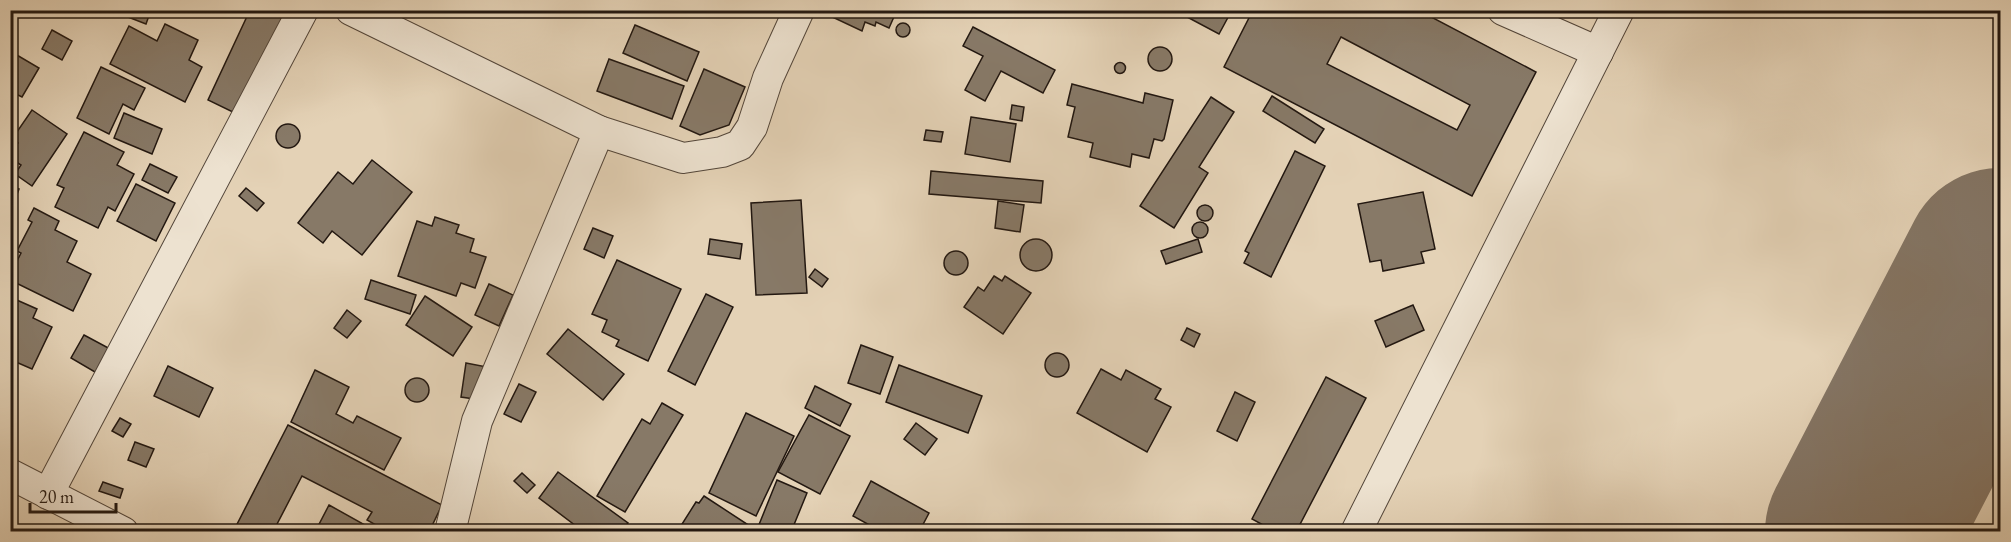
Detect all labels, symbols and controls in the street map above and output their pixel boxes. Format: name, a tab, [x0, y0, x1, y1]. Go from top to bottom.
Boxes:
scale bar	[30, 476, 116, 514]
text: 20 m	[39, 485, 74, 508]

